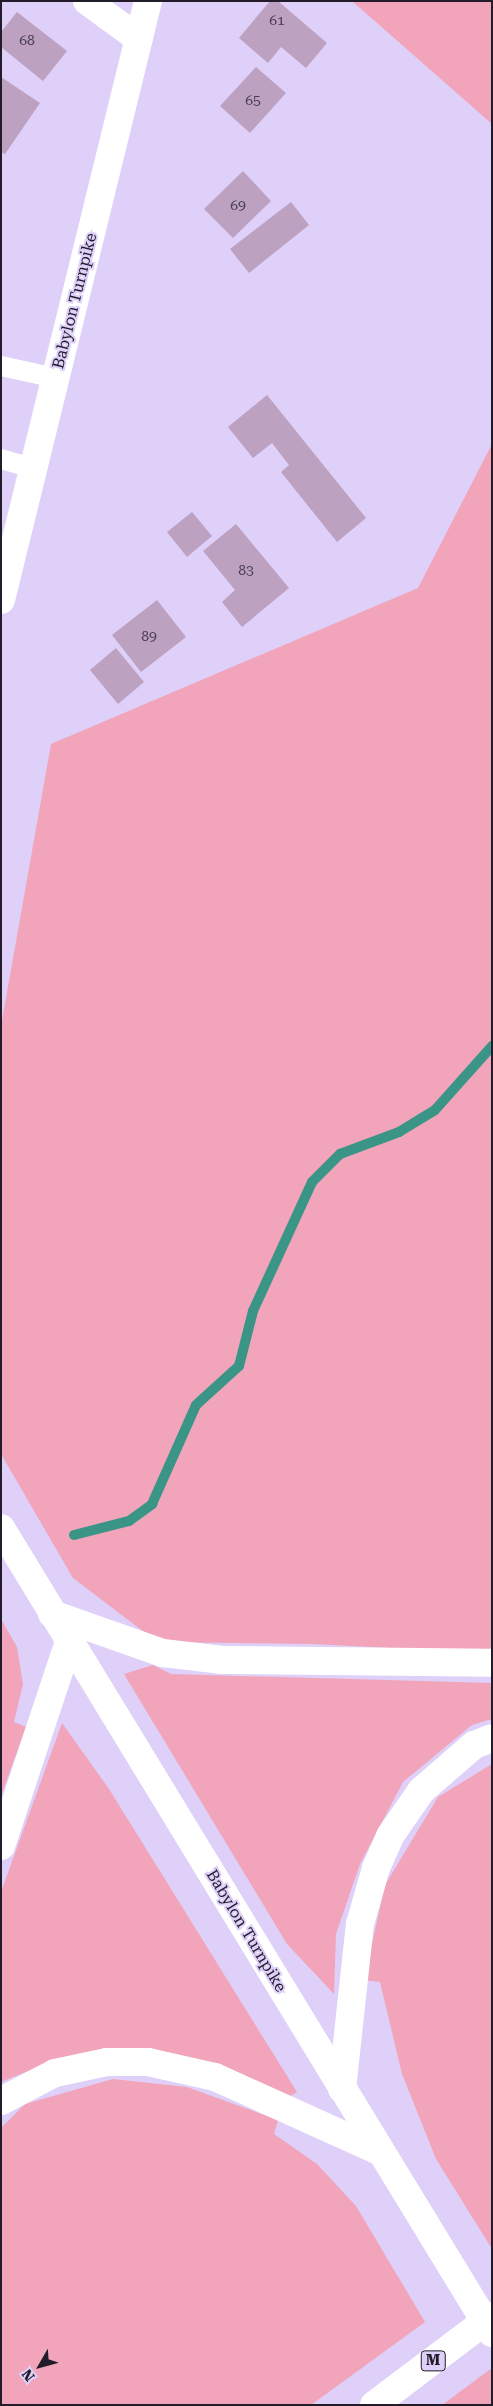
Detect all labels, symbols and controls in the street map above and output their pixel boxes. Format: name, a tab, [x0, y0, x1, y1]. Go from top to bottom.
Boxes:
house number: 61	[269, 12, 285, 28]
house number: 68	[19, 32, 35, 48]
house number: 65	[245, 92, 261, 108]
house number: 69	[230, 197, 246, 213]
street label: Babylon Turnpike	[49, 231, 101, 371]
house number: 83	[238, 562, 254, 578]
house number: 89	[141, 628, 157, 644]
street label: Babylon Turnpike	[202, 1866, 290, 1996]
north arrow	[15, 2341, 65, 2391]
road number: M	[420, 2348, 446, 2374]
text: N	[19, 2366, 38, 2384]

